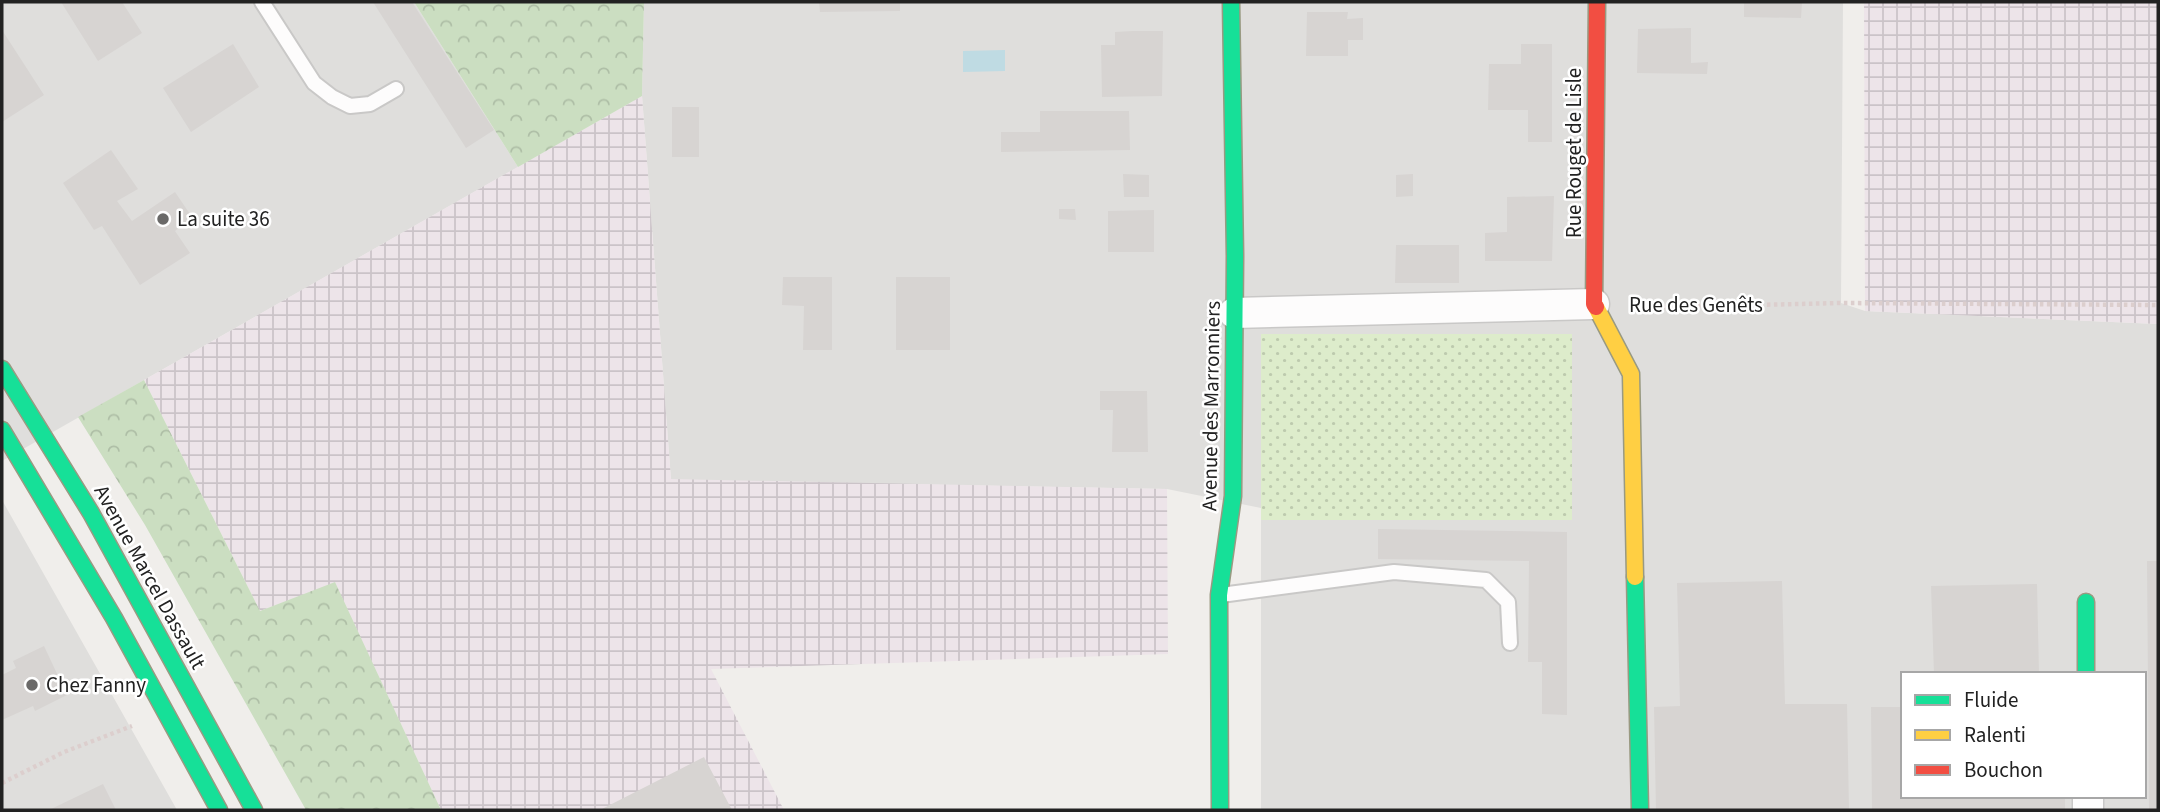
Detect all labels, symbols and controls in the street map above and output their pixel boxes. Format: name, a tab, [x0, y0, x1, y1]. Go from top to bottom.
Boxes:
street label: Rue Rouget de Lisle	[1559, 68, 1589, 238]
place label: La suite 36	[177, 204, 270, 234]
marker: La suite 36	[155, 211, 171, 227]
street label: Rue des Genêts	[1629, 290, 1763, 320]
street label: Avenue des Marronniers	[1194, 300, 1228, 511]
street label: Avenue Marcel Dassault	[87, 479, 213, 675]
place label: Chez Fanny	[46, 670, 146, 700]
legend	[1901, 672, 2146, 798]
marker: Chez Fanny	[24, 677, 40, 693]
text: Fluide	[1964, 685, 2018, 715]
text: Ralenti	[1964, 720, 2026, 750]
text: Bouchon	[1964, 755, 2043, 785]

